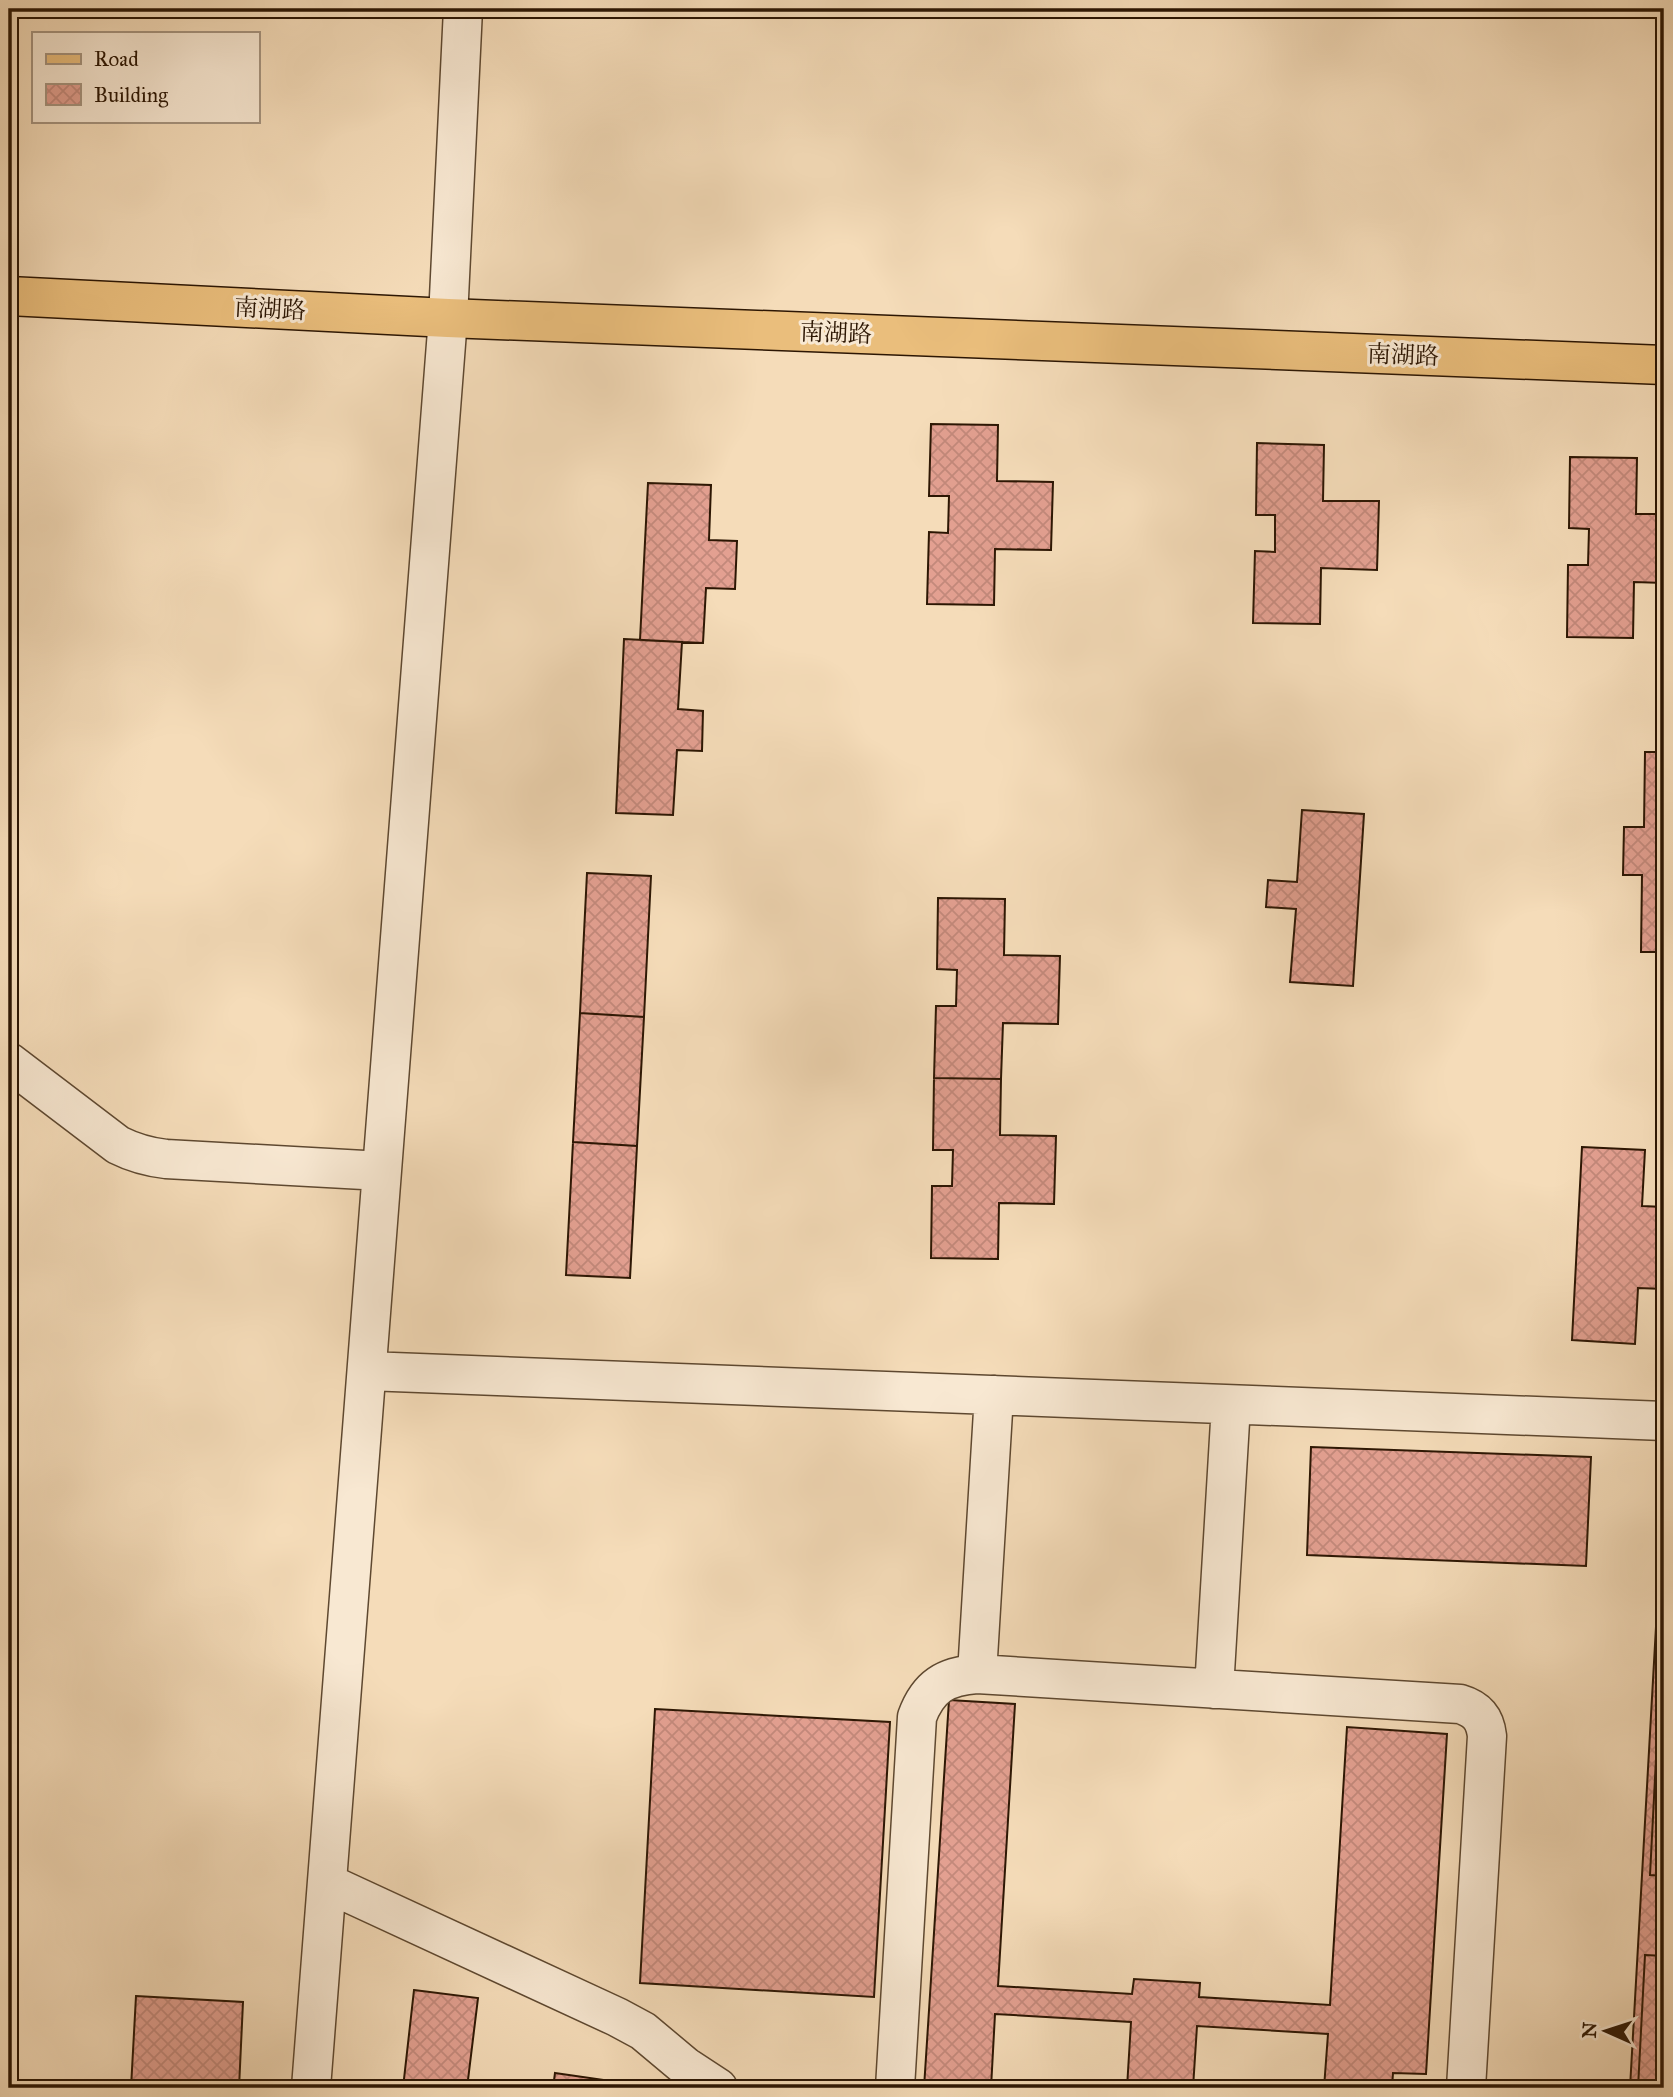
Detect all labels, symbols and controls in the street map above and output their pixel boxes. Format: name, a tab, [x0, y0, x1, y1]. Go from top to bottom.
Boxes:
legend	[32, 32, 259, 122]
text: Road	[94, 46, 139, 72]
text: Building	[94, 82, 168, 108]
street label: 南湖路	[233, 292, 307, 326]
street label: 南湖路	[799, 317, 873, 349]
street label: 南湖路	[1366, 339, 1440, 371]
north arrow	[1572, 1996, 1642, 2066]
text: N	[1578, 2021, 1601, 2039]

